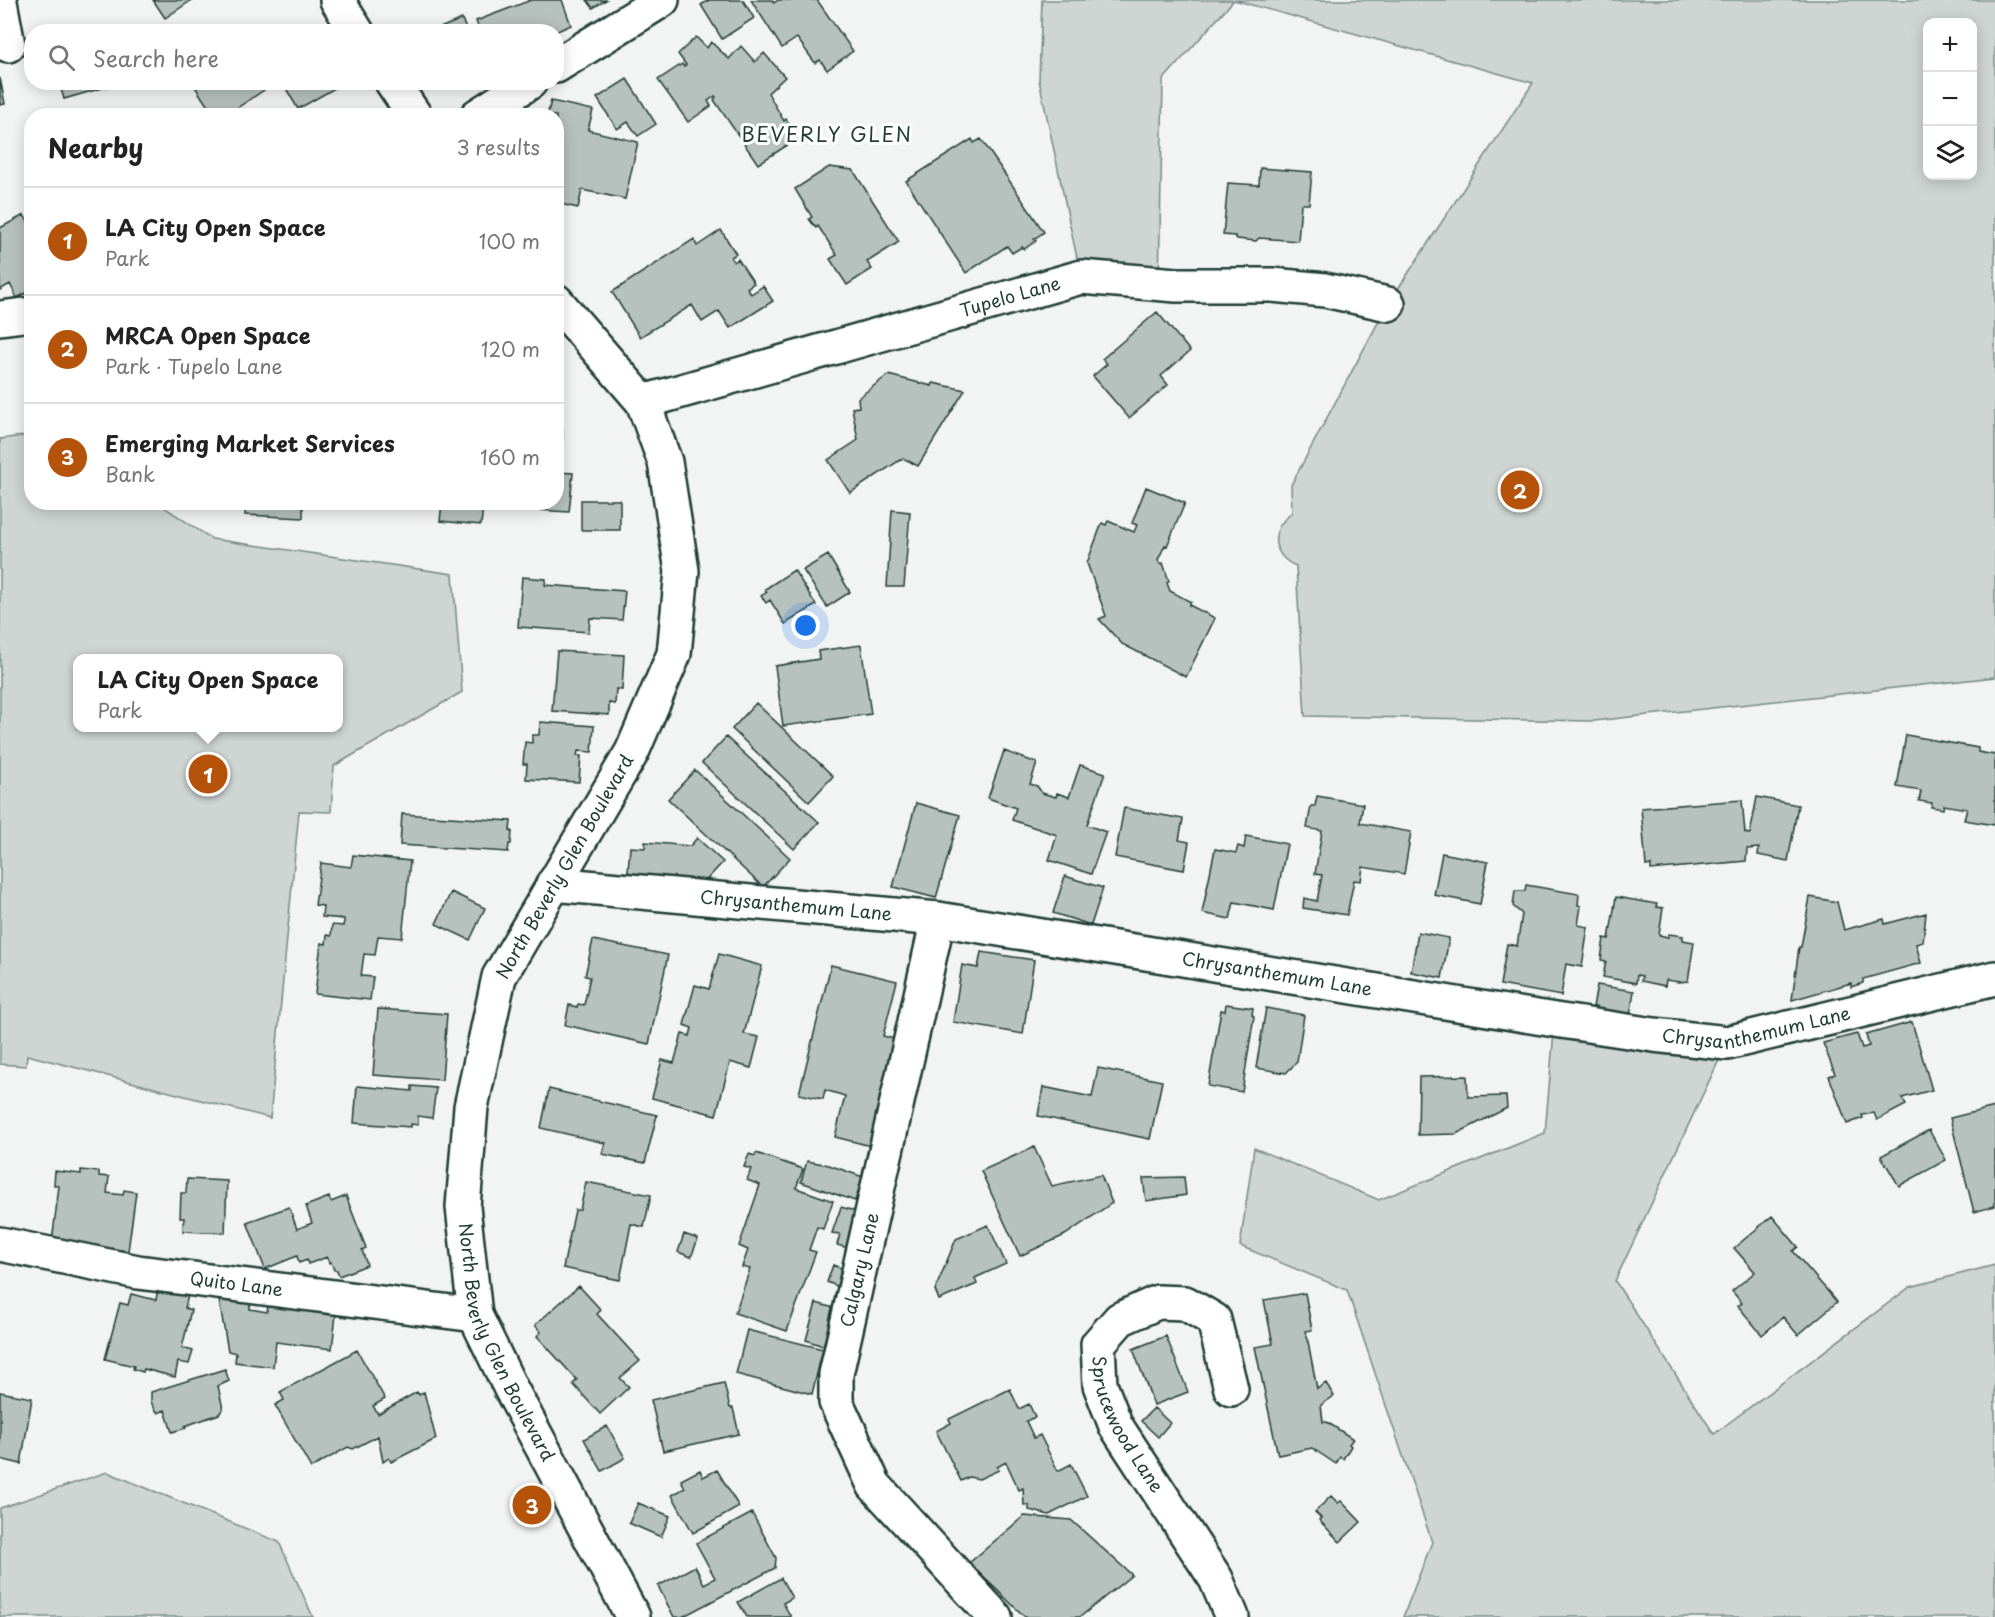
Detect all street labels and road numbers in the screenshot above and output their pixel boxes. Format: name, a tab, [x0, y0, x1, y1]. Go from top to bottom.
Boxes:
street label: Tupelo Lane	[956, 269, 1063, 323]
street label: North Beverly Glen Boulevard	[488, 749, 639, 983]
street label: Chrysanthemum Lane	[699, 882, 893, 927]
street label: Chrysanthemum Lane	[1180, 944, 1374, 1002]
street label: Chrysanthemum Lane	[1660, 999, 1853, 1056]
street label: Calgary Lane	[832, 1210, 885, 1330]
street label: North Beverly Glen Boulevard	[453, 1221, 562, 1466]
street label: Quito Lane	[188, 1264, 285, 1302]
street label: Sprucewood Lane	[1087, 1355, 1171, 1498]

